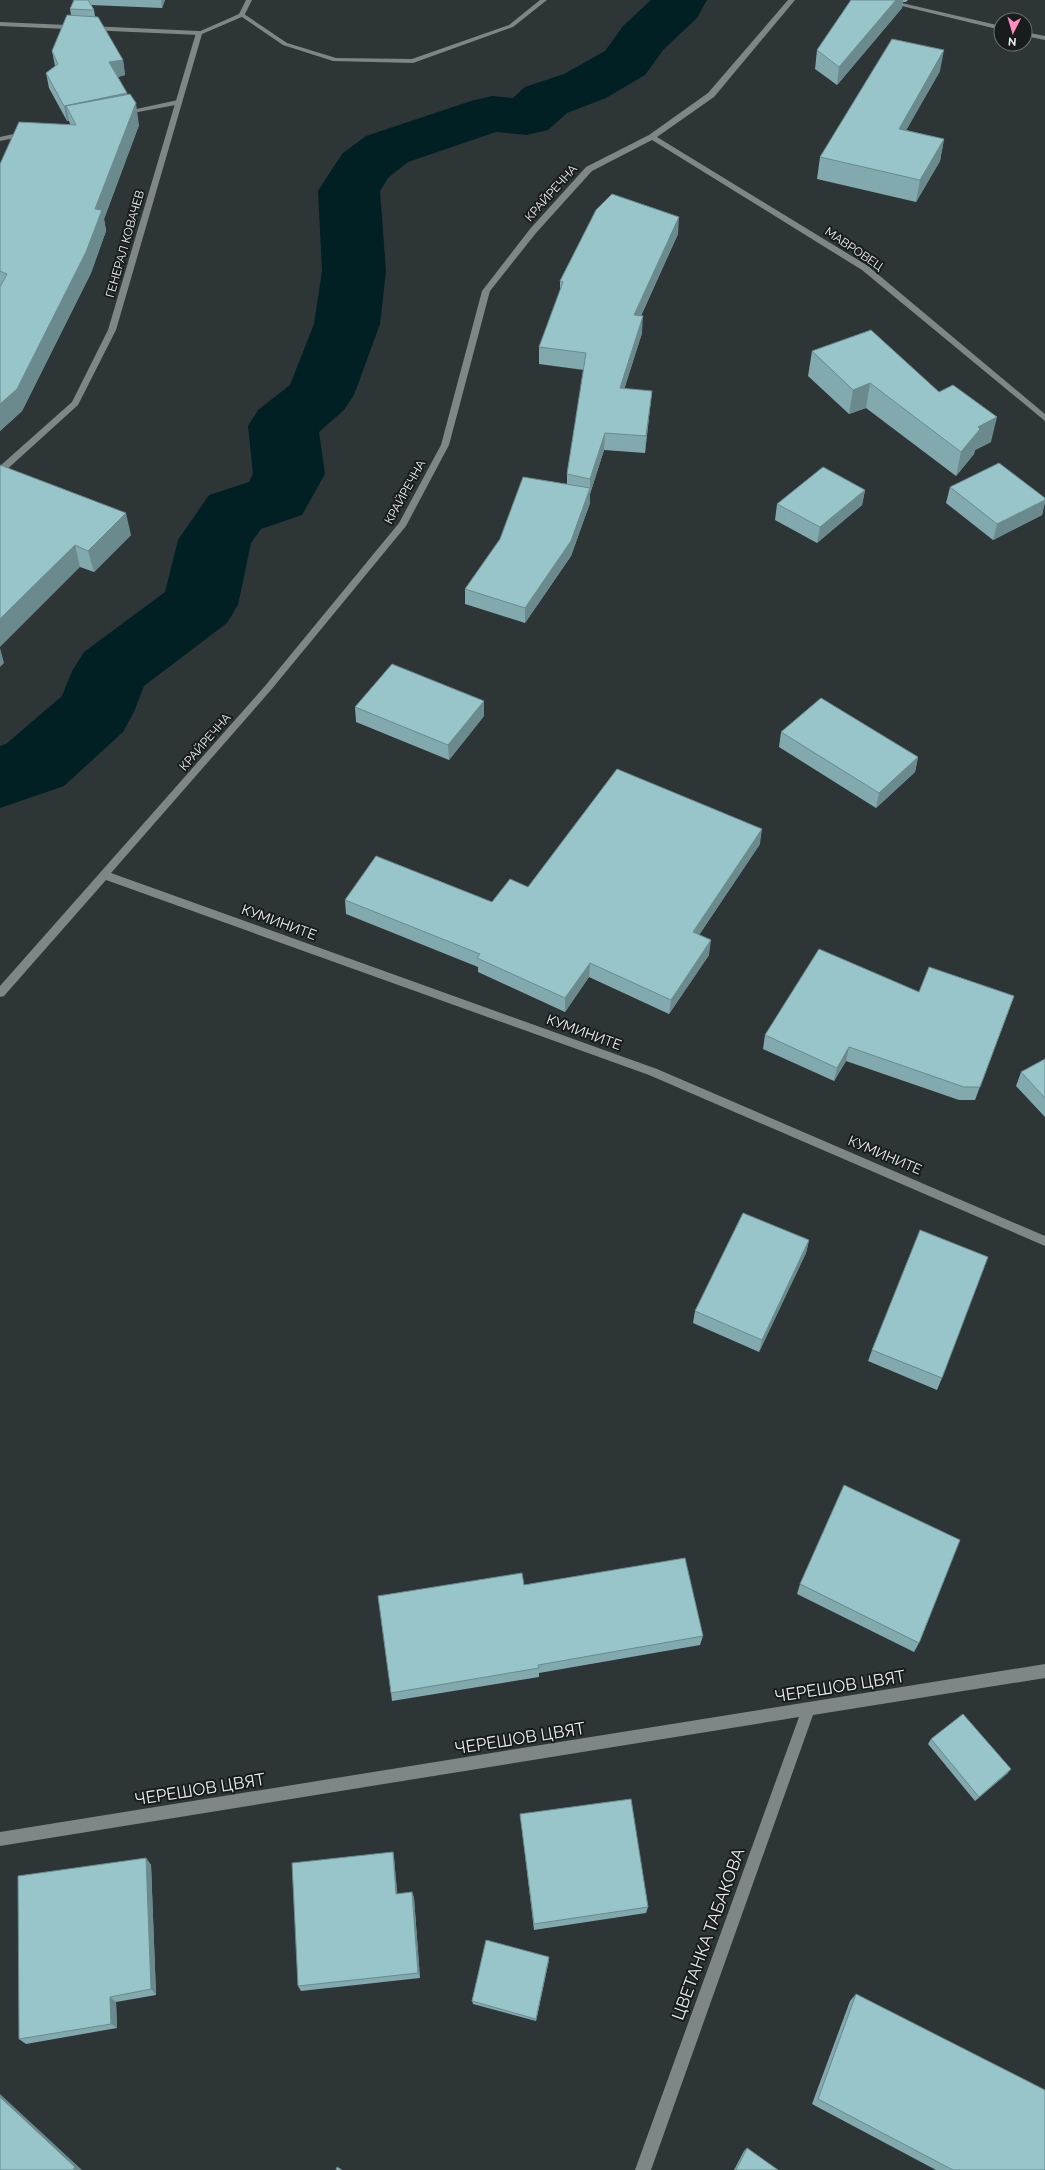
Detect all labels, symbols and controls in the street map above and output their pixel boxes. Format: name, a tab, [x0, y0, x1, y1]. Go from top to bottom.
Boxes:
north arrow	[993, 12, 1033, 52]
text: N	[1007, 35, 1017, 48]
street label: КРАЙРЕЧНА	[522, 162, 580, 224]
street label: ГЕНЕРАЛ КОВАЧЕВ	[103, 189, 147, 299]
street label: МАВРОВЕЦ	[822, 224, 886, 274]
street label: КРАЙРЕЧНА	[382, 457, 428, 527]
street label: КРАЙРЕЧНА	[176, 711, 234, 773]
street label: КУМИНИТЕ	[239, 901, 319, 943]
street label: КУМИНИТЕ	[544, 1011, 624, 1053]
street label: КУМИНИТЕ	[846, 1132, 924, 1178]
street label: ЧЕРЕШОВ ЦВЯТ	[773, 1666, 907, 1706]
street label: ЧЕРЕШОВ ЦВЯТ	[453, 1718, 587, 1758]
street label: ЧЕРЕШОВ ЦВЯТ	[133, 1769, 267, 1809]
street label: ЦВЕТАНКА ТАБАКОВА	[668, 1845, 749, 2023]

